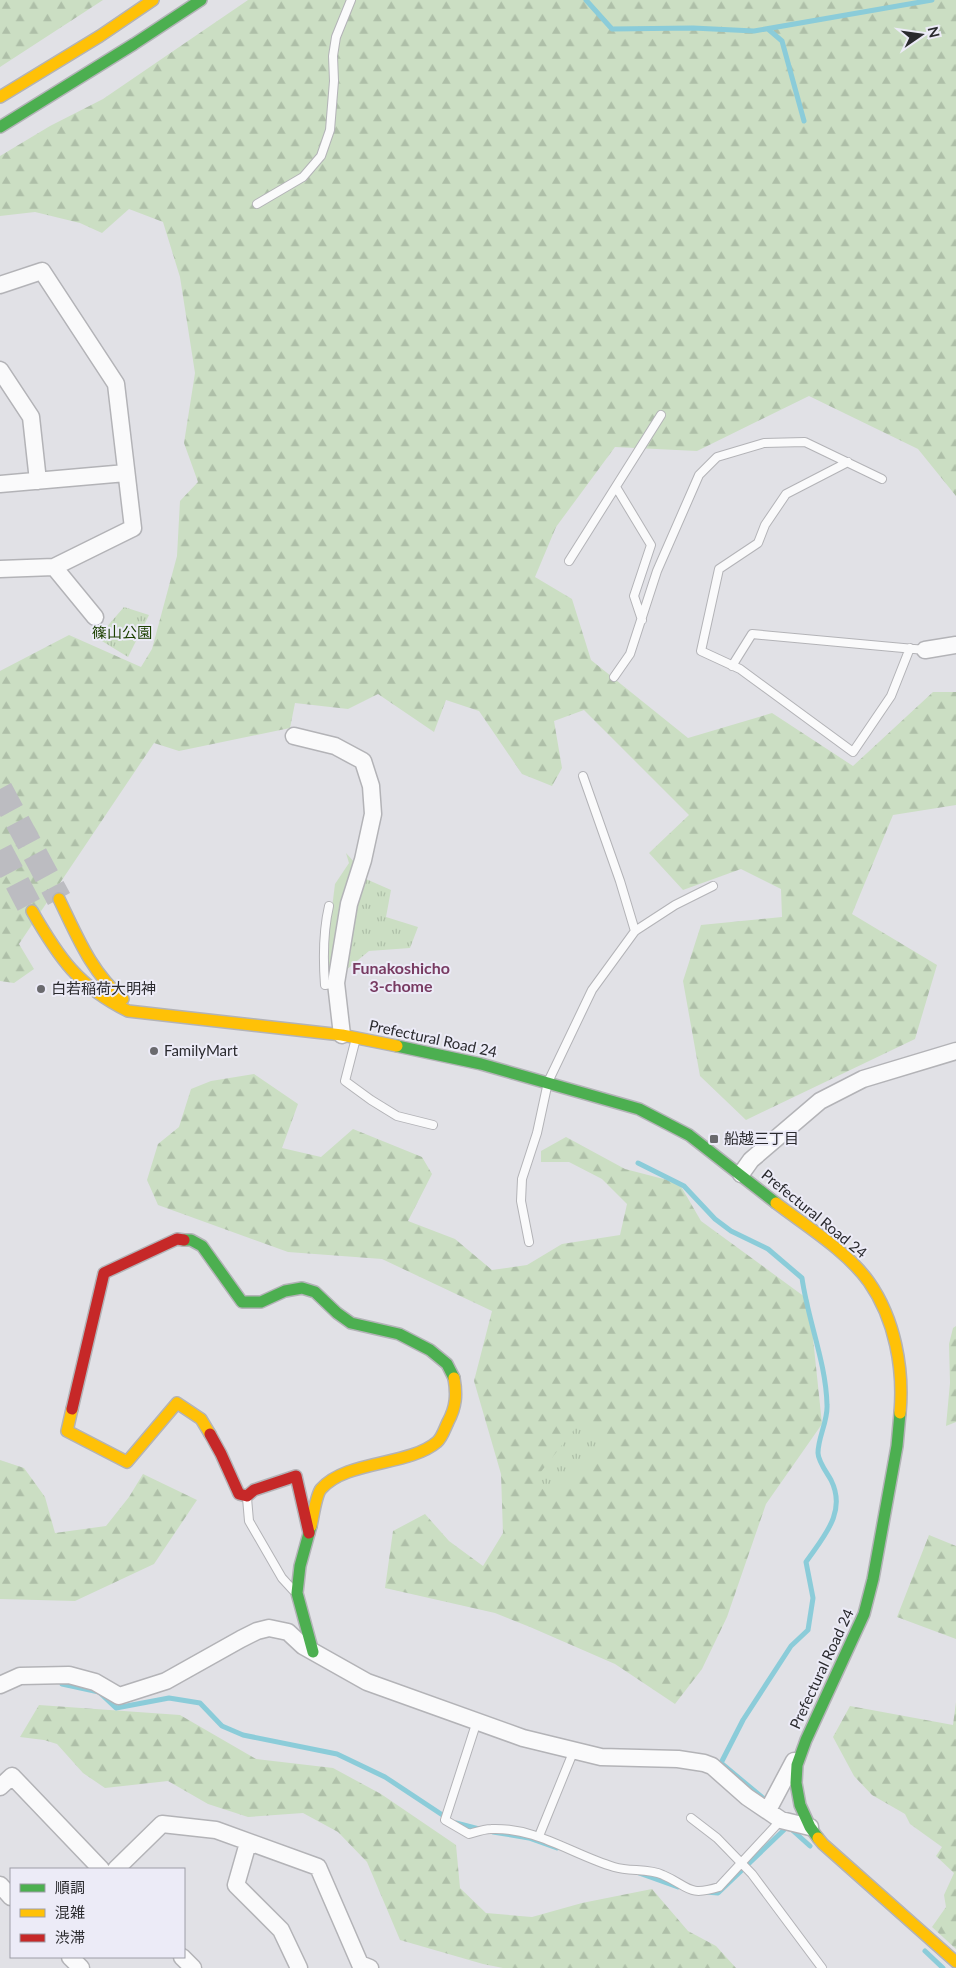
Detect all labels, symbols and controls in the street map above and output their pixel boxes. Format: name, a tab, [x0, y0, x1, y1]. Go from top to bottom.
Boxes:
north arrow	[896, 10, 946, 60]
text: N	[925, 25, 944, 39]
park label: 篠山公園	[92, 623, 152, 641]
district label: Funakoshicho 3-chome	[352, 958, 450, 995]
place label: 白若稲荷大明神	[51, 979, 156, 997]
marker: 白若稲荷大明神	[35, 983, 47, 995]
street label: Prefectural Road 24	[368, 1016, 499, 1060]
place label: FamilyMart	[164, 1041, 239, 1059]
marker: FamilyMart	[148, 1045, 160, 1057]
place label: 船越三丁目	[724, 1129, 799, 1147]
marker: 船越三丁目	[708, 1133, 720, 1145]
street label: Prefectural Road 24	[758, 1165, 871, 1261]
street label: Prefectural Road 24	[785, 1605, 857, 1731]
legend	[10, 1868, 185, 1958]
text: 順調	[55, 1878, 85, 1896]
text: 混雑	[55, 1903, 85, 1921]
text: 渋滞	[55, 1928, 85, 1946]

